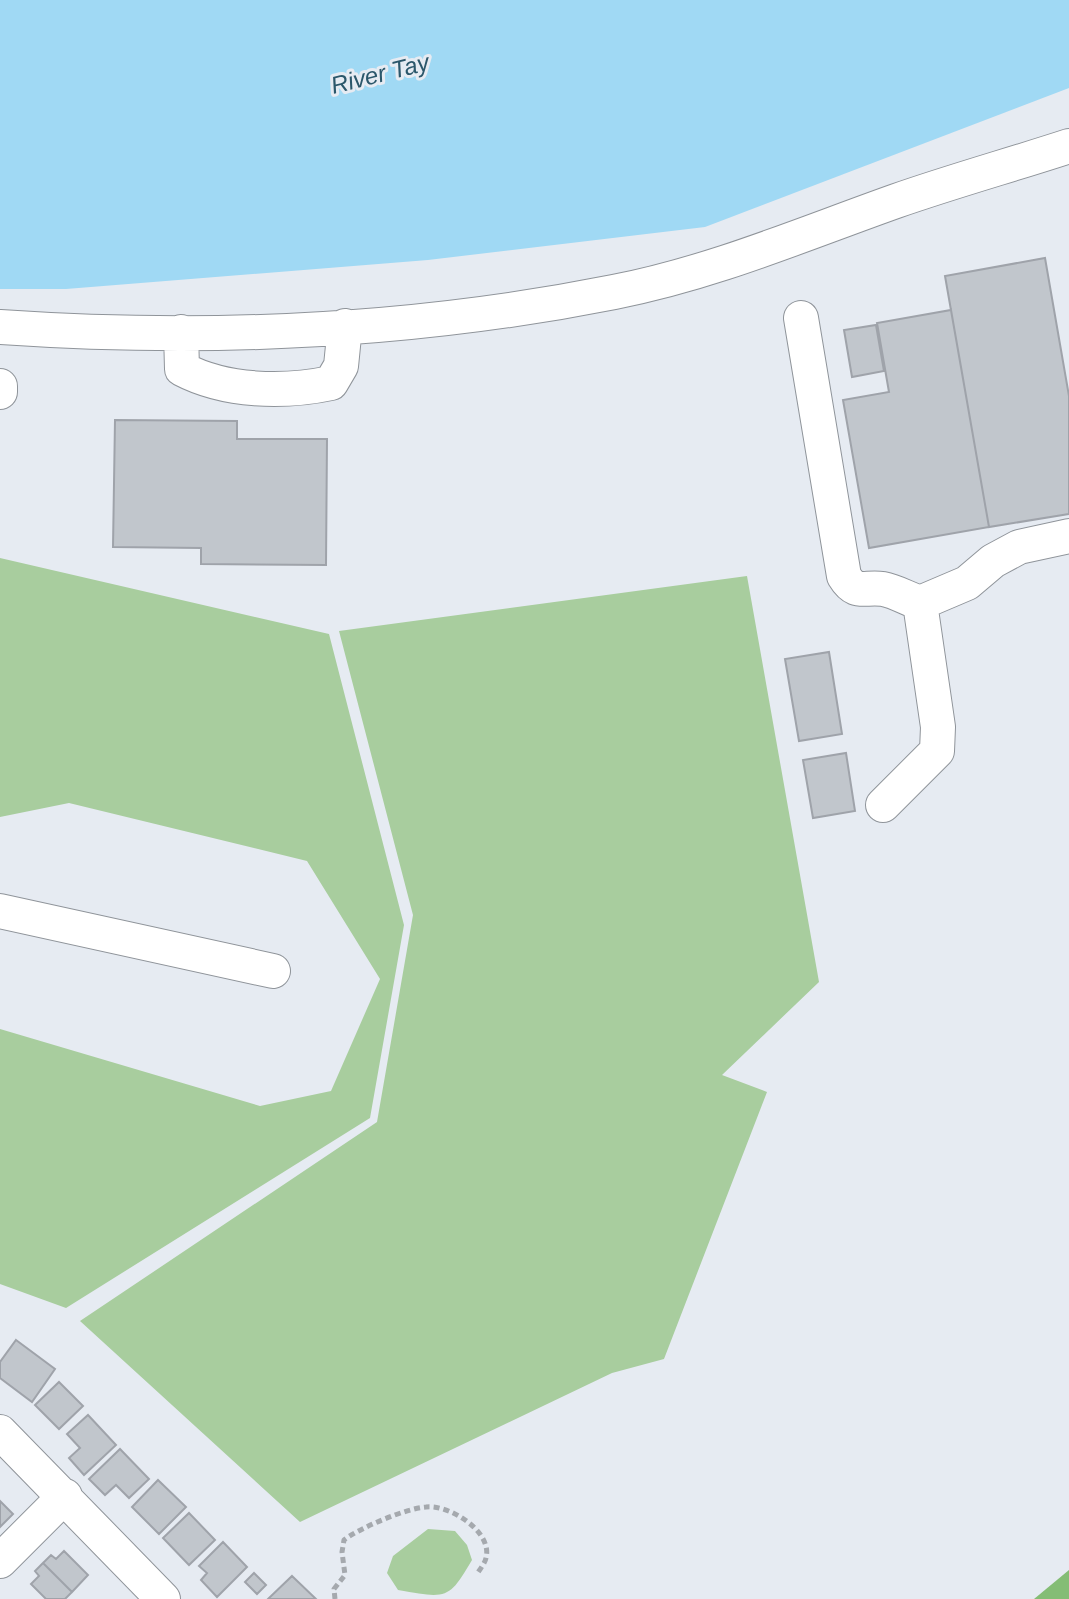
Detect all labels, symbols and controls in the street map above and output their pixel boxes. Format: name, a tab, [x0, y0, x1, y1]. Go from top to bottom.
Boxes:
water label: River Tay	[328, 48, 434, 99]

